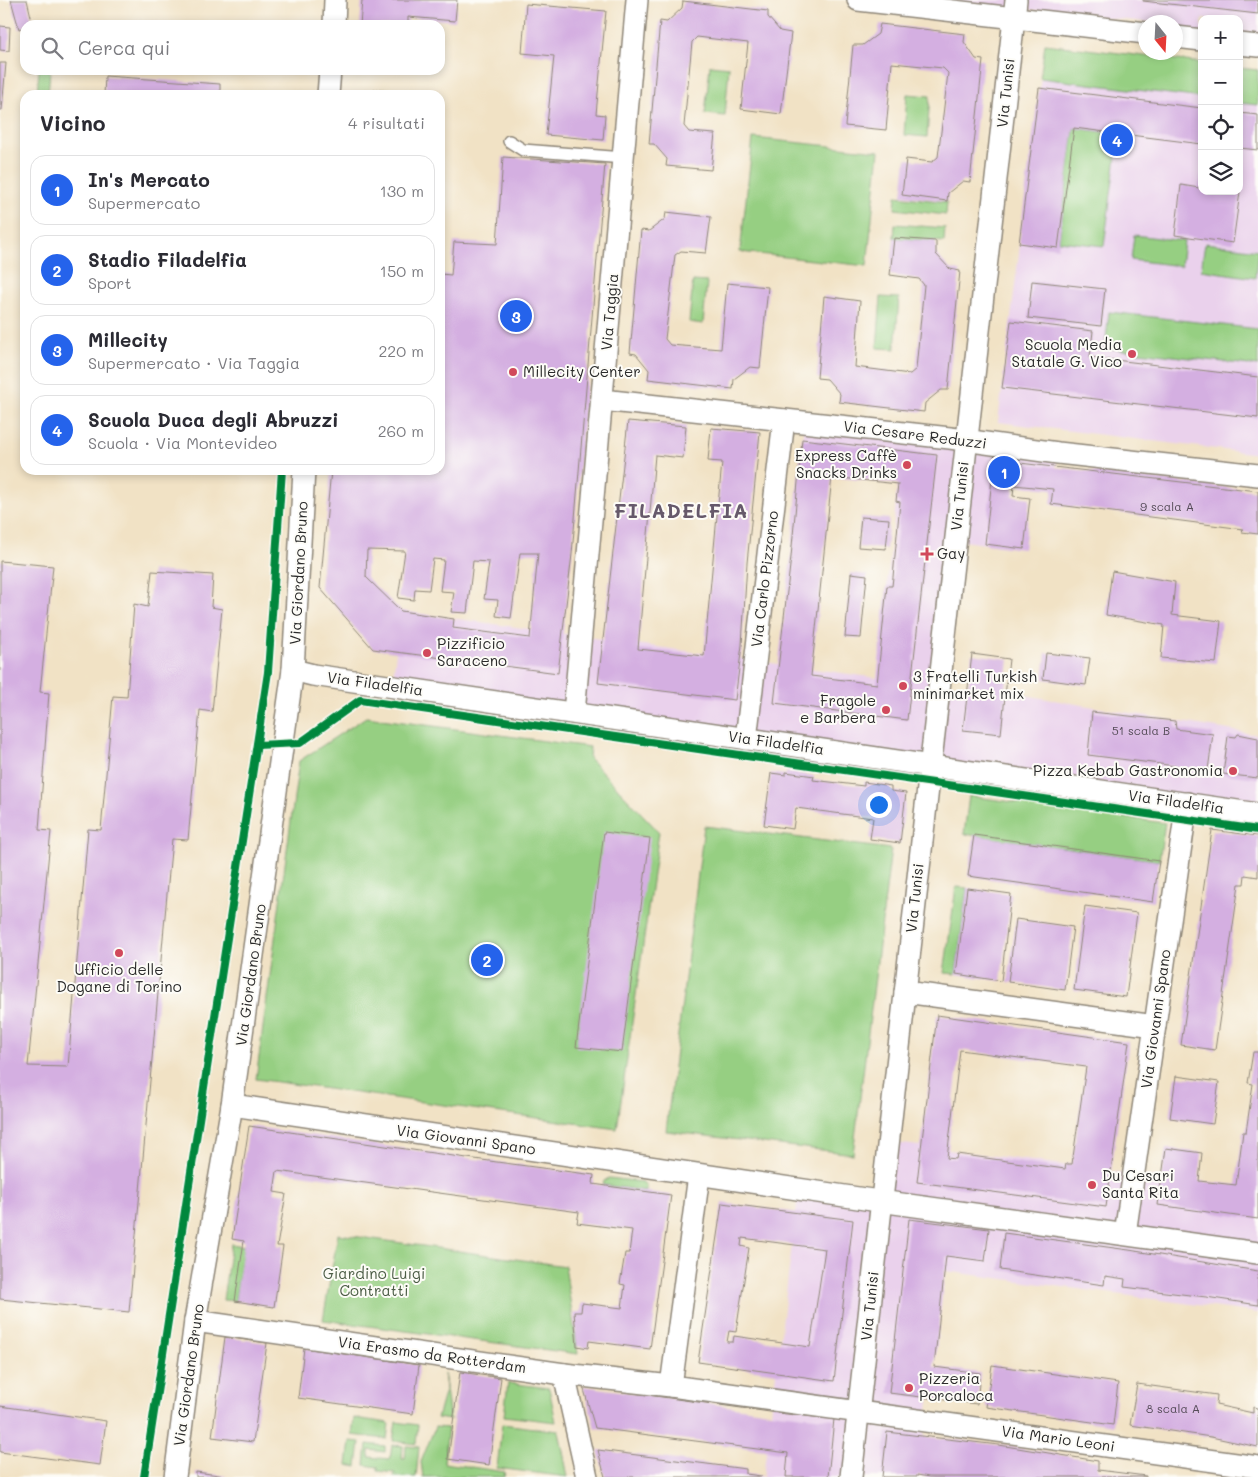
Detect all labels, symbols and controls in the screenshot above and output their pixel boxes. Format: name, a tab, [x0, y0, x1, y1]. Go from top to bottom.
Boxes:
north arrow	[1138, 15, 1183, 60]
map controls	[1198, 15, 1243, 195]
button: +	[1198, 15, 1243, 60]
search box	[20, 20, 445, 75]
icon: search	[38, 34, 66, 62]
text: Cerca qui	[78, 35, 170, 60]
street label: Via Tunisi	[991, 57, 1019, 129]
button: −	[1198, 60, 1243, 105]
button: locate	[1198, 105, 1243, 150]
text: Vicino	[40, 109, 105, 136]
text: 4 risultati	[348, 112, 425, 133]
pin: 4	[1101, 121, 1133, 159]
button: layers	[1198, 150, 1243, 195]
text: In's Mercato	[88, 167, 210, 192]
text: 1	[53, 180, 61, 201]
text: 130 m	[380, 180, 424, 201]
text: Supermercato	[88, 192, 200, 213]
text: Stadio Filadelfia	[88, 247, 247, 272]
text: 2	[53, 260, 61, 281]
text: 150 m	[380, 260, 424, 281]
text: Sport	[88, 272, 131, 293]
street label: Via Taggia	[596, 272, 622, 351]
pin: 3	[500, 297, 532, 335]
text: Millecity	[88, 327, 168, 352]
place label: Scuola Media Statale G. Vico	[1012, 334, 1122, 371]
text: 3	[52, 340, 62, 361]
text: 220 m	[378, 340, 424, 361]
marker: Scuola Media Statale G. Vico	[1126, 348, 1138, 360]
text: Supermercato · Via Taggia	[88, 352, 300, 373]
place label: Millecity Center	[523, 361, 641, 381]
marker: Millecity Center	[507, 366, 519, 378]
text: Scuola Duca degli Abruzzi	[88, 407, 339, 432]
street label: Via Cesare Reduzzi	[842, 415, 988, 453]
text: 4	[52, 420, 62, 441]
text: 260 m	[378, 420, 424, 441]
text: Scuola · Via Montevideo	[88, 432, 277, 453]
place label: Express Caffè Snacks Drinks	[795, 445, 897, 482]
pin: 1	[988, 453, 1020, 491]
marker: Express Caffè Snacks Drinks	[901, 459, 913, 471]
street label: Via Tunisi	[945, 460, 973, 532]
district label: FILADELFIA	[614, 497, 748, 523]
house number: 9 scala A	[1140, 498, 1194, 514]
street label: Via Giordano Bruno	[284, 501, 312, 645]
street label: Via Carlo Pizzorno	[746, 509, 782, 648]
place label: Gay	[937, 543, 965, 563]
marker: Gay	[921, 548, 933, 560]
place label: Pizzificio Saraceno	[437, 633, 507, 670]
marker: Pizzificio Saraceno	[421, 647, 433, 659]
street label: Via Filadelfia	[326, 666, 424, 700]
place label: 3 Fratelli Turkish minimarket mix	[913, 666, 1037, 703]
marker: 3 Fratelli Turkish minimarket mix	[897, 680, 909, 692]
place label: Fragole e Barbera	[800, 690, 876, 727]
marker: Fragole e Barbera	[880, 704, 892, 716]
house number: 51 scala B	[1112, 722, 1170, 738]
street label: Via Filadelfia	[727, 725, 825, 759]
place label: Pizza Kebab Gastronomia	[1033, 760, 1223, 780]
marker: Pizza Kebab Gastronomia	[1227, 765, 1239, 777]
street label: Via Filadelfia	[1127, 784, 1225, 818]
your location	[866, 792, 892, 818]
street label: Via Tunisi	[900, 862, 928, 934]
street label: Via Giordano Bruno	[230, 902, 270, 1047]
pin: 2	[471, 941, 503, 979]
marker: Ufficio delle Dogane di Torino	[113, 947, 125, 959]
street label: Via Giovanni Spano	[1135, 948, 1175, 1090]
place label: Ufficio delle Dogane di Torino	[56, 959, 182, 996]
street label: Via Giovanni Spano	[395, 1119, 537, 1159]
place label: Du Cesari Santa Rita	[1102, 1165, 1179, 1202]
marker: Du Cesari Santa Rita	[1086, 1179, 1098, 1191]
park label: Giardino Luigi Contratti	[323, 1263, 425, 1300]
street label: Via Tunisi	[855, 1270, 883, 1342]
street label: Via Giordano Bruno	[168, 1302, 208, 1447]
street label: Via Erasmo da Rotterdam	[337, 1331, 528, 1377]
place label: Pizzeria Porcaloca	[919, 1368, 994, 1405]
marker: Pizzeria Porcaloca	[903, 1382, 915, 1394]
house number: 8 scala A	[1146, 1400, 1200, 1416]
street label: Via Mario Leoni	[1000, 1420, 1116, 1456]

